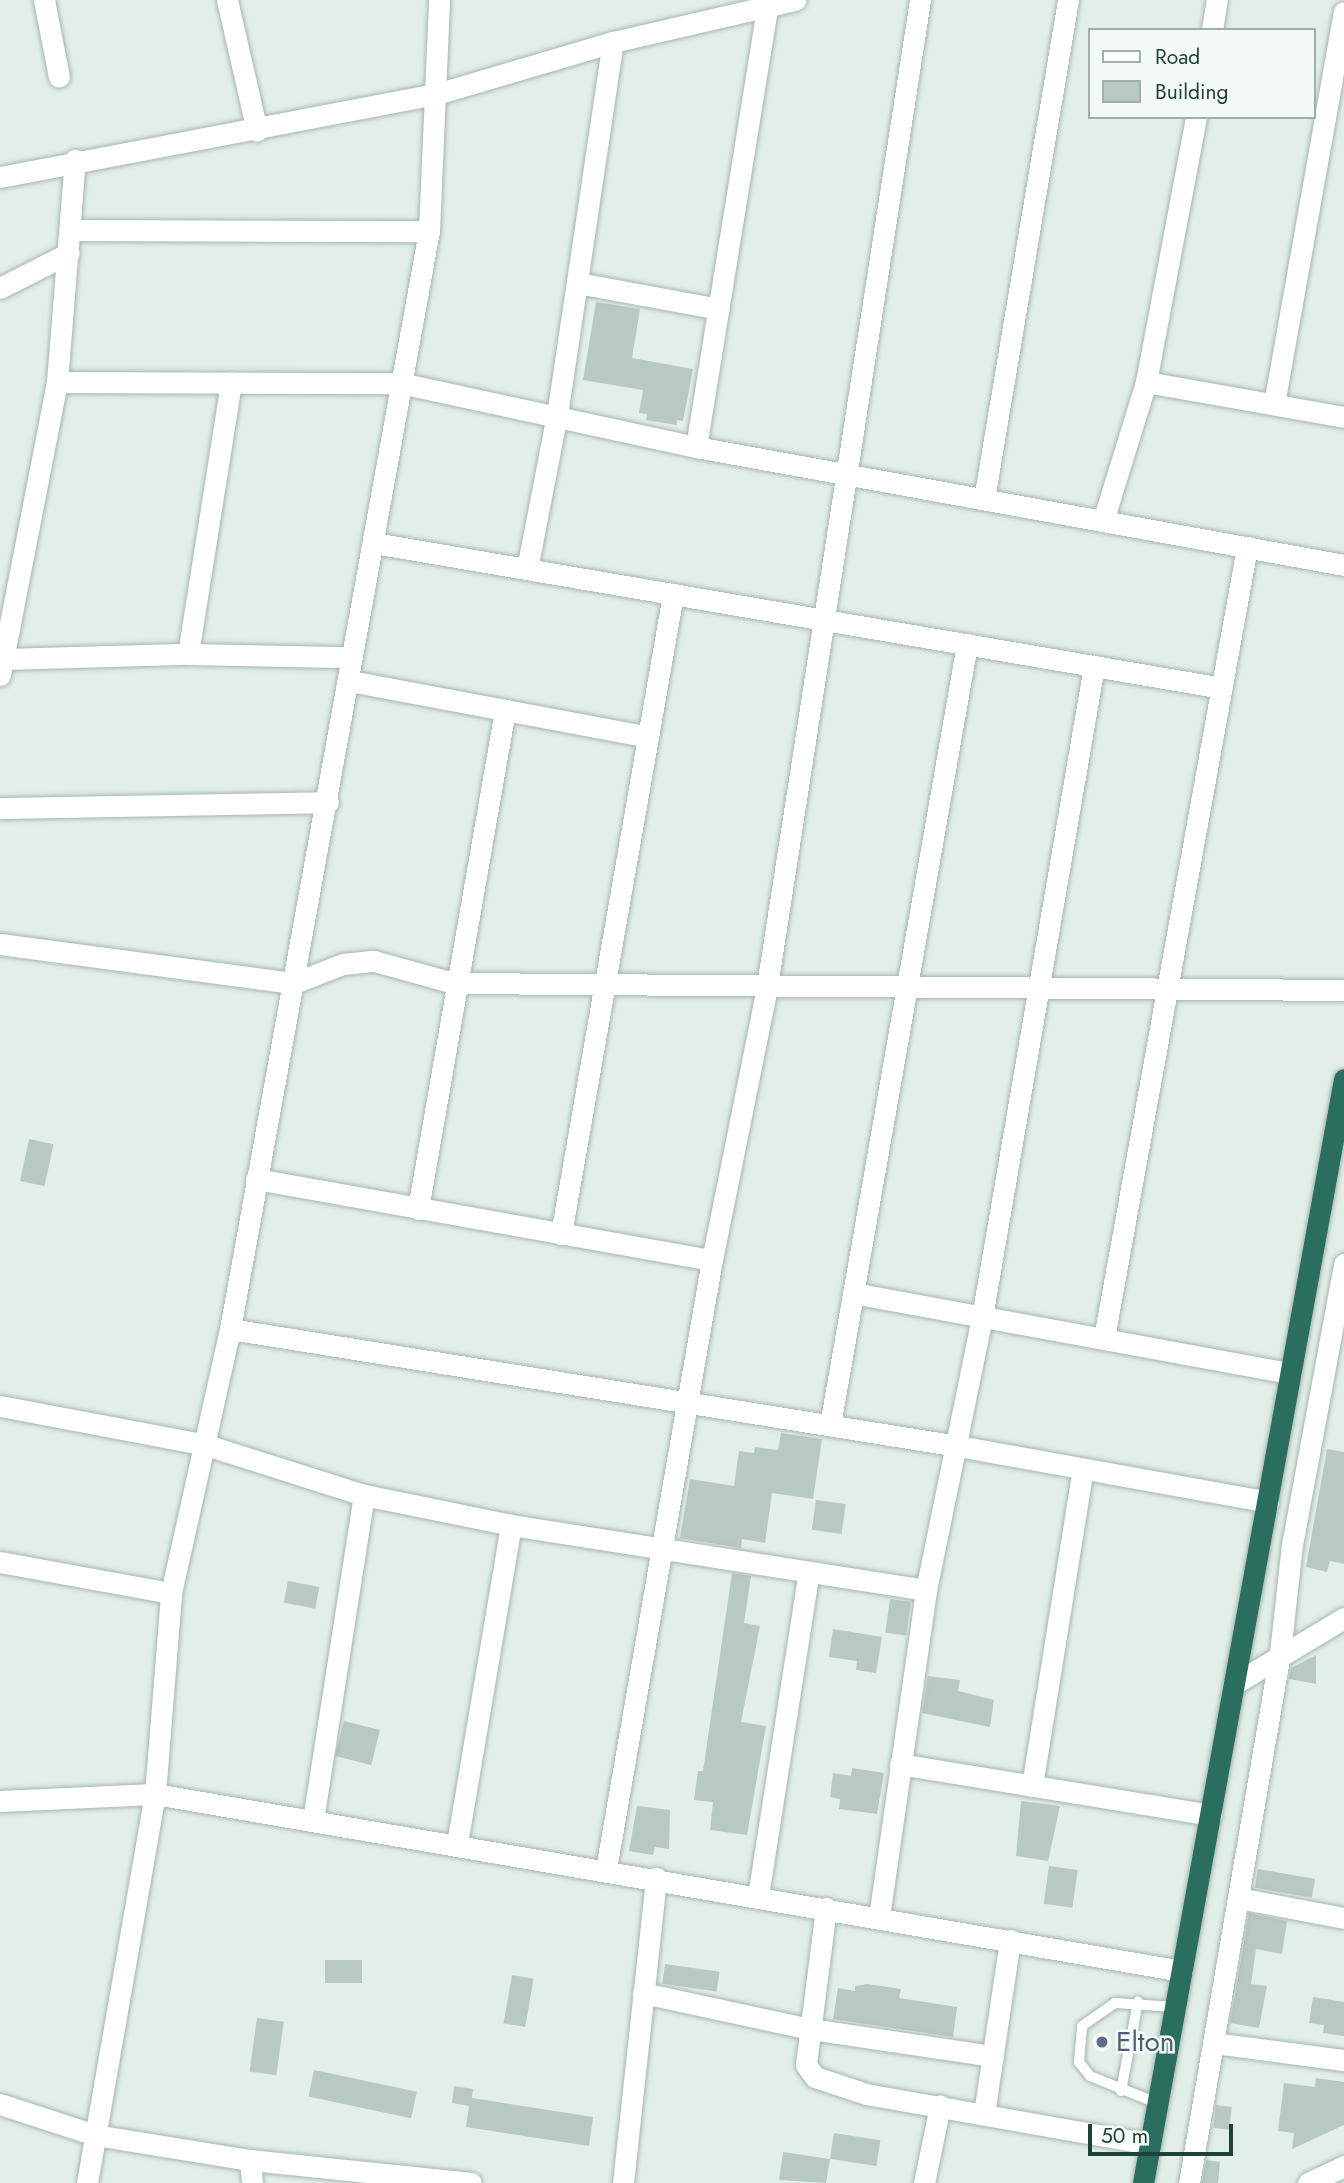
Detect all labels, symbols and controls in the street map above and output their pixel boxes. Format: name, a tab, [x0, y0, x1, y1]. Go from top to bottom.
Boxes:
legend	[1088, 28, 1316, 119]
text: Road	[1155, 42, 1200, 72]
text: Building	[1155, 77, 1228, 107]
place label: Elton	[1116, 2025, 1175, 2059]
marker: Elton	[1094, 2034, 1110, 2050]
scale bar	[1092, 2110, 1237, 2154]
text: 50 m	[1101, 2121, 1148, 2151]

